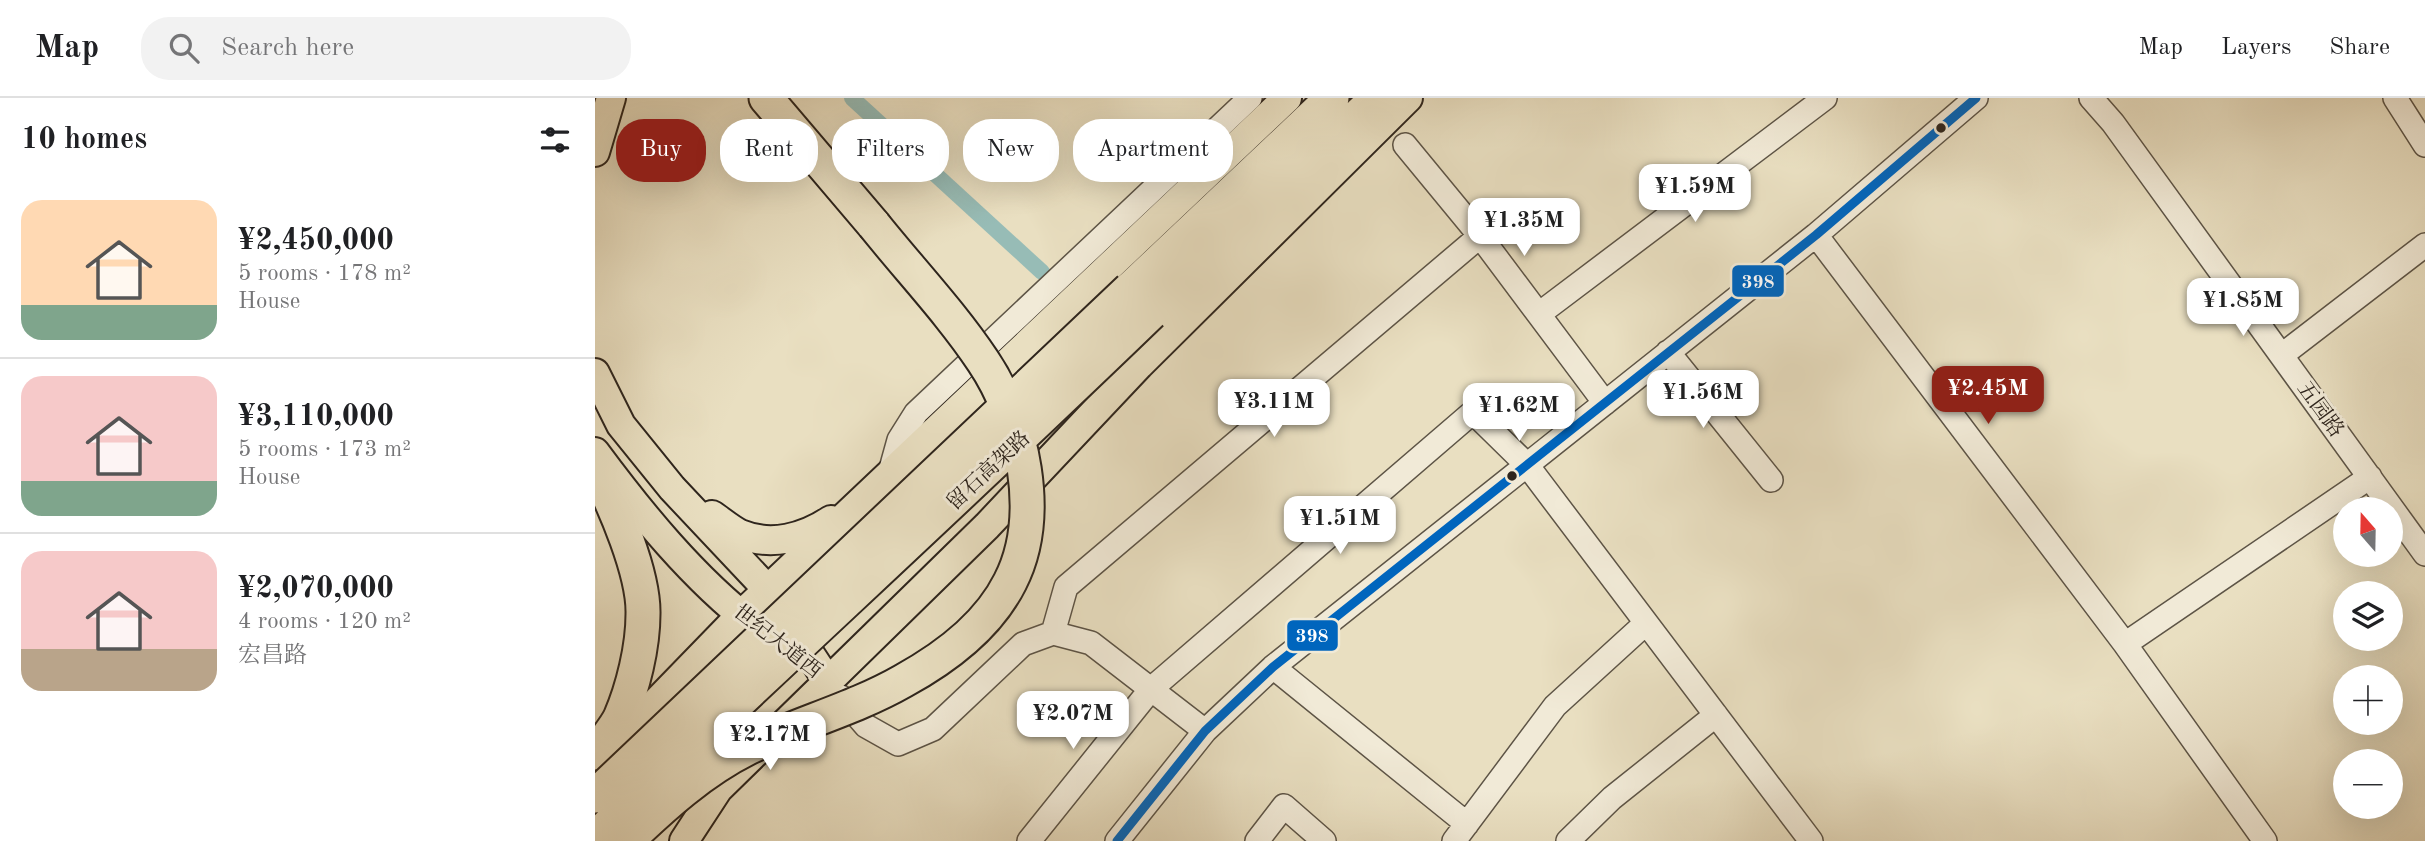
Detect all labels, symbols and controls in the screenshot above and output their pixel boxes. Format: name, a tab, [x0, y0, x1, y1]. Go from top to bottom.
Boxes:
search box	[141, 17, 631, 80]
icon: search	[165, 29, 203, 67]
text: Map	[35, 32, 99, 65]
text: Search here	[221, 35, 354, 61]
text: Map	[2139, 36, 2183, 60]
text: Layers	[2221, 36, 2291, 60]
text: Share	[2329, 36, 2390, 60]
chip: Buy	[616, 119, 706, 182]
chip: Rent	[720, 119, 818, 182]
chip: Filters	[832, 119, 949, 182]
chip: New	[963, 119, 1059, 182]
chip: Apartment	[1073, 119, 1233, 182]
icon: filters	[536, 121, 574, 159]
unlabelled marker	[1934, 121, 1948, 135]
text: 10 homes	[21, 125, 147, 155]
pin: ¥1.59M	[1638, 164, 1752, 224]
text: ¥1.59M	[1655, 175, 1735, 198]
pin: ¥1.35M	[1467, 198, 1581, 258]
text: ¥1.35M	[1484, 209, 1564, 232]
text: ¥2,450,000	[238, 226, 394, 256]
icon: home	[77, 228, 161, 312]
text: 5 rooms · 178 m²	[238, 262, 411, 285]
line badge: 398	[1731, 264, 1785, 298]
text: 398	[1741, 274, 1775, 293]
pin: ¥1.85M	[2186, 278, 2300, 338]
text: ¥1.85M	[2203, 289, 2283, 312]
text: House	[238, 290, 300, 313]
pin: ¥2.45M	[1931, 366, 2045, 426]
pin: ¥1.56M	[1646, 370, 1760, 430]
text: ¥2.45M	[1948, 377, 2028, 400]
street label: 五园路	[2293, 377, 2348, 442]
pin: ¥3.11M	[1217, 380, 1331, 439]
text: ¥1.56M	[1663, 381, 1743, 404]
pin: ¥1.62M	[1462, 384, 1576, 443]
text: ¥3.11M	[1234, 390, 1314, 413]
text: ¥1.62M	[1479, 394, 1559, 417]
text: ¥3,110,000	[238, 402, 394, 432]
icon: home	[77, 404, 161, 488]
street label: 留石高架路	[942, 426, 1035, 515]
text: 5 rooms · 173 m²	[238, 438, 411, 461]
text: House	[238, 466, 300, 489]
unlabelled marker	[1505, 469, 1519, 483]
pin: ¥1.51M	[1283, 496, 1397, 556]
north arrow	[2333, 497, 2403, 567]
map controls	[2333, 497, 2403, 819]
text: ¥1.51M	[1300, 507, 1380, 530]
text: ¥2,070,000	[238, 574, 394, 604]
icon: home	[77, 579, 161, 663]
button: layers	[2333, 581, 2403, 651]
street label: 世纪大道西	[729, 600, 826, 683]
text: 4 rooms · 120 m²	[238, 610, 411, 633]
line badge: 398	[1286, 619, 1339, 652]
text: 398	[1295, 628, 1329, 647]
text: 宏昌路	[238, 644, 307, 667]
button: +	[2333, 665, 2403, 735]
pin: ¥2.07M	[1016, 692, 1130, 751]
text: ¥2.07M	[1033, 702, 1113, 725]
pin: ¥2.17M	[713, 712, 827, 772]
text: ¥2.17M	[730, 723, 810, 746]
button: −	[2333, 749, 2403, 819]

